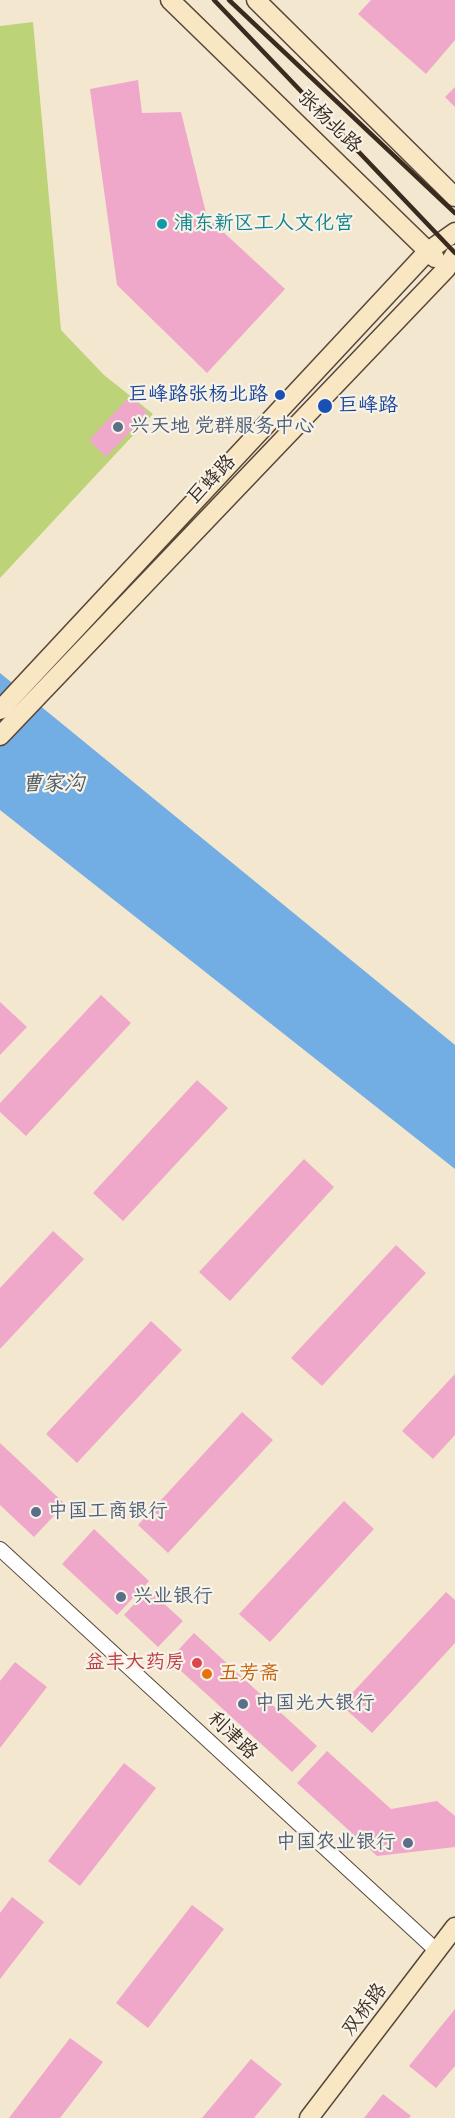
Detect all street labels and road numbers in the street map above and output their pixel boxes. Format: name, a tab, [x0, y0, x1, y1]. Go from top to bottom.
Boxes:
street label: 张杨北路	[292, 86, 366, 158]
street label: 巨蜂路	[183, 450, 241, 510]
street label: 利津路	[202, 1707, 262, 1765]
street label: 双桥路	[337, 1979, 393, 2041]

